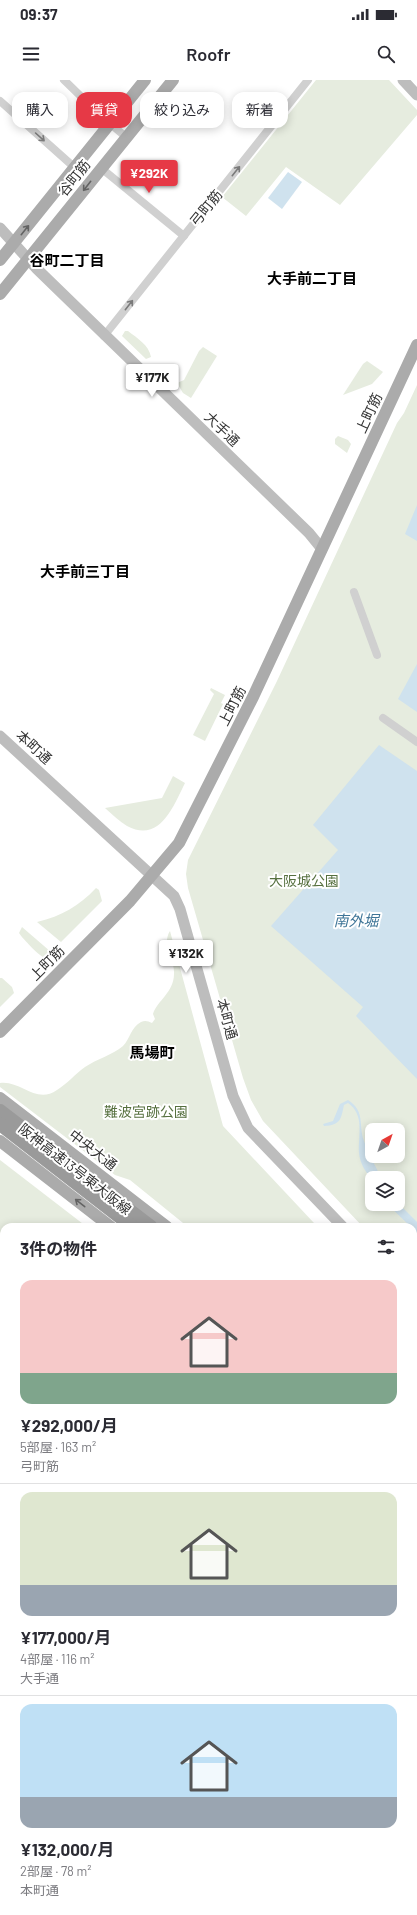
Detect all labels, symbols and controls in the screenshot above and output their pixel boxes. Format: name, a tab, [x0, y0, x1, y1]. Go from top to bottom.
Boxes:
text: 09:37	[20, 5, 58, 23]
icon: menu	[20, 43, 42, 65]
text: Roofr	[186, 43, 231, 65]
icon: search	[375, 43, 397, 65]
chip: 購入	[12, 92, 68, 128]
chip: 賃貸	[76, 92, 132, 128]
chip: 絞り込み	[140, 92, 224, 128]
chip: 新着	[232, 92, 288, 128]
one-way arrow	[34, 132, 45, 141]
street label: 谷町筋	[54, 156, 93, 199]
pin: ¥292K	[121, 160, 177, 194]
text: ¥292K	[130, 165, 168, 181]
one-way arrow	[231, 165, 240, 176]
one-way arrow	[82, 181, 91, 192]
street label: 弓町筋	[186, 186, 225, 229]
one-way arrow	[20, 225, 29, 236]
district label: 谷町二丁目	[29, 251, 105, 269]
district label: 大手前二丁目	[267, 269, 357, 287]
one-way arrow	[124, 300, 133, 311]
pin: ¥177K	[124, 364, 180, 398]
text: ¥177K	[135, 369, 169, 385]
street label: 上町筋	[352, 390, 385, 435]
street label: 大手通	[201, 408, 243, 449]
district label: 大手前三丁目	[40, 562, 130, 580]
street label: 上町筋	[214, 683, 249, 728]
street label: 本町通	[13, 726, 56, 767]
park label: 大阪城公園	[269, 872, 339, 889]
water label: 南外堀	[333, 911, 380, 929]
pin: ¥132K	[158, 940, 214, 974]
street label: 上町筋	[26, 942, 68, 984]
text: ¥132K	[168, 945, 204, 961]
street label: 本町通	[214, 996, 241, 1041]
district label: 馬場町	[129, 1043, 175, 1061]
park label: 難波宮跡公園	[104, 1103, 188, 1120]
street label: 阪神高速13号東大阪線	[16, 1119, 135, 1218]
north arrow	[365, 1123, 405, 1163]
map controls	[365, 1123, 405, 1211]
street label: 中央大通	[66, 1126, 121, 1174]
button: layers	[365, 1171, 405, 1211]
one-way arrow	[75, 1199, 86, 1207]
icon: filters	[375, 1236, 397, 1258]
text: 3件の物件	[20, 1238, 97, 1258]
icon: home	[173, 1306, 245, 1378]
text: ¥292,000/月	[20, 1415, 118, 1435]
text: 5部屋 · 163 m²	[20, 1439, 96, 1455]
text: 弓町筋	[20, 1458, 59, 1474]
icon: home	[173, 1518, 245, 1590]
text: ¥177,000/月	[20, 1627, 112, 1647]
text: 4部屋 · 116 m²	[20, 1651, 95, 1667]
text: 大手通	[20, 1670, 59, 1686]
icon: home	[173, 1730, 245, 1802]
text: ¥132,000/月	[20, 1839, 115, 1859]
text: 2部屋 · 78 m²	[20, 1863, 91, 1879]
text: 本町通	[20, 1882, 59, 1898]

